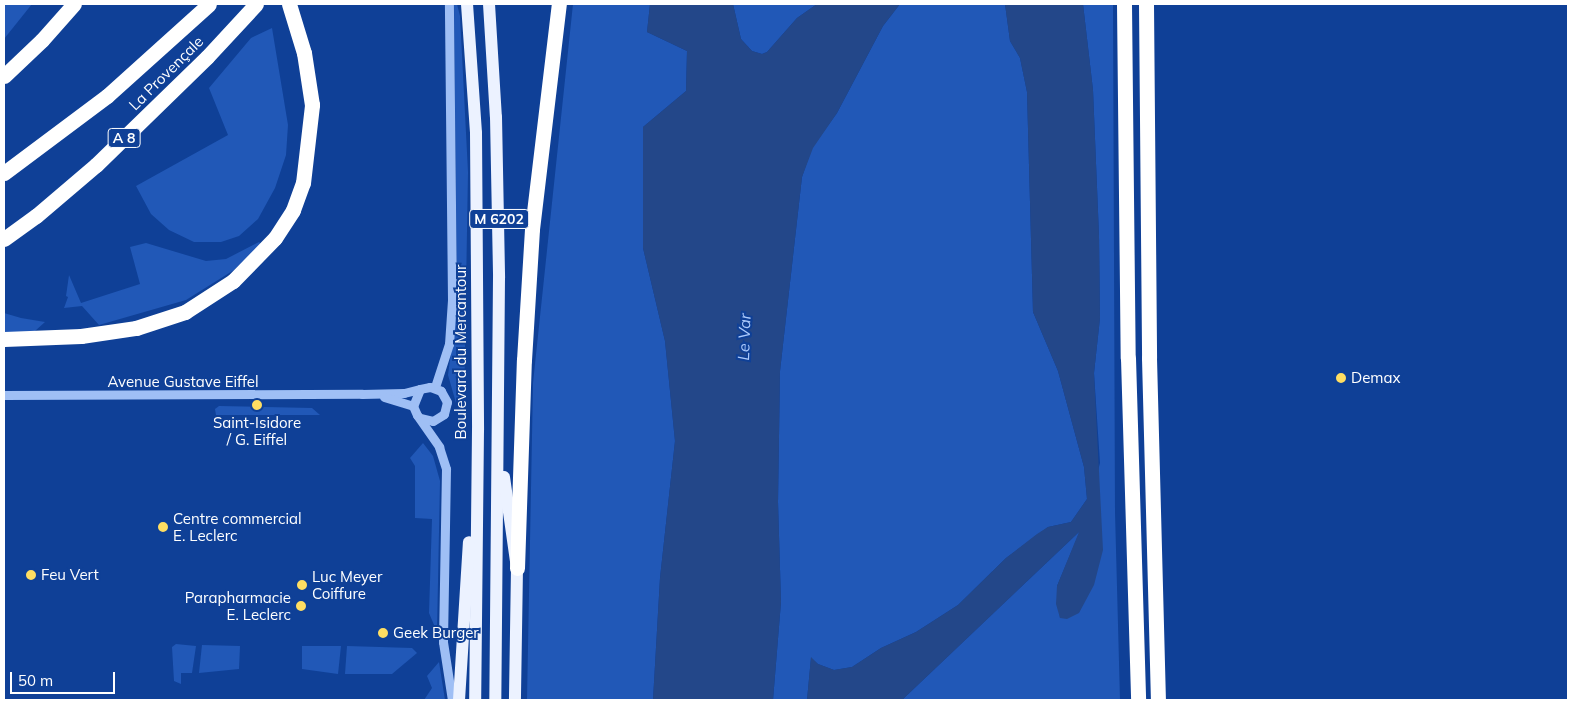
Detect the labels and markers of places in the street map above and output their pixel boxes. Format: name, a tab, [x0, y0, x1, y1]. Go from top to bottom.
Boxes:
place label: Demax	[1351, 369, 1401, 387]
marker: Demax	[1335, 372, 1347, 384]
marker: Saint-Isidore / G. Eiffel	[251, 399, 263, 411]
place label: Saint-Isidore / G. Eiffel	[213, 413, 301, 448]
place label: Centre commercial E. Leclerc	[173, 509, 302, 544]
marker: Centre commercial E. Leclerc	[157, 521, 169, 533]
place label: Feu Vert	[41, 566, 99, 584]
place label: Luc Meyer Coiffure	[312, 567, 382, 602]
marker: Feu Vert	[25, 569, 37, 581]
marker: Luc Meyer Coiffure	[296, 579, 308, 591]
place label: Parapharmacie E. Leclerc	[185, 588, 291, 623]
marker: Parapharmacie E. Leclerc	[295, 600, 307, 612]
place label: Geek Burger	[393, 624, 479, 642]
marker: Geek Burger	[377, 627, 389, 639]

